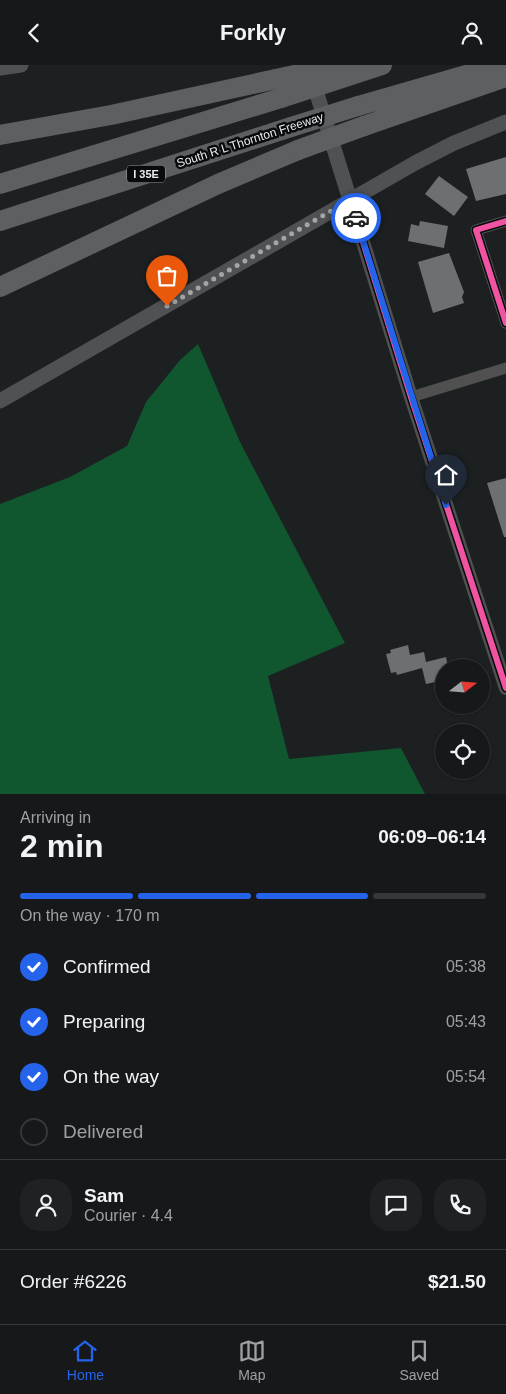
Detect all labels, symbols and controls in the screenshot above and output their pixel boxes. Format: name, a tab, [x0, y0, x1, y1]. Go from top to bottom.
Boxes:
icon: back	[20, 19, 48, 47]
icon: person	[458, 19, 486, 47]
text: Forkly	[220, 20, 286, 45]
street label: South R L Thornton Freeway	[175, 110, 325, 170]
road number: I 35E	[127, 165, 165, 183]
courier	[331, 193, 381, 243]
icon: car	[342, 204, 370, 232]
pin	[146, 255, 188, 306]
icon: bag	[153, 262, 181, 290]
pin	[425, 454, 467, 505]
icon: home	[432, 461, 460, 489]
north arrow	[435, 659, 490, 714]
map controls	[435, 659, 490, 779]
button: locate	[435, 724, 490, 779]
text: Arriving in	[20, 809, 91, 826]
text: 06:09–06:14	[378, 826, 486, 847]
text: 2 min	[20, 828, 104, 864]
text: On the way · 170 m	[20, 907, 160, 924]
icon: check	[20, 953, 48, 981]
text: Confirmed	[63, 956, 151, 977]
text: 05:38	[446, 958, 486, 975]
icon: check	[20, 1008, 48, 1036]
text: Preparing	[63, 1011, 145, 1032]
text: 05:43	[446, 1013, 486, 1030]
icon: check	[20, 1063, 48, 1091]
text: On the way	[63, 1066, 159, 1087]
text: 05:54	[446, 1068, 486, 1085]
text: Delivered	[63, 1121, 143, 1142]
button: person	[20, 1179, 72, 1231]
button: chat	[370, 1179, 422, 1231]
button: phone	[434, 1179, 486, 1231]
text: Sam	[84, 1185, 124, 1206]
text: Courier · 4.4	[84, 1207, 173, 1224]
text: Order #6226	[20, 1271, 127, 1292]
text: $21.50	[428, 1271, 486, 1292]
tab: Home	[67, 1337, 104, 1383]
tab: Map	[238, 1337, 266, 1383]
tab: Saved	[399, 1337, 439, 1383]

